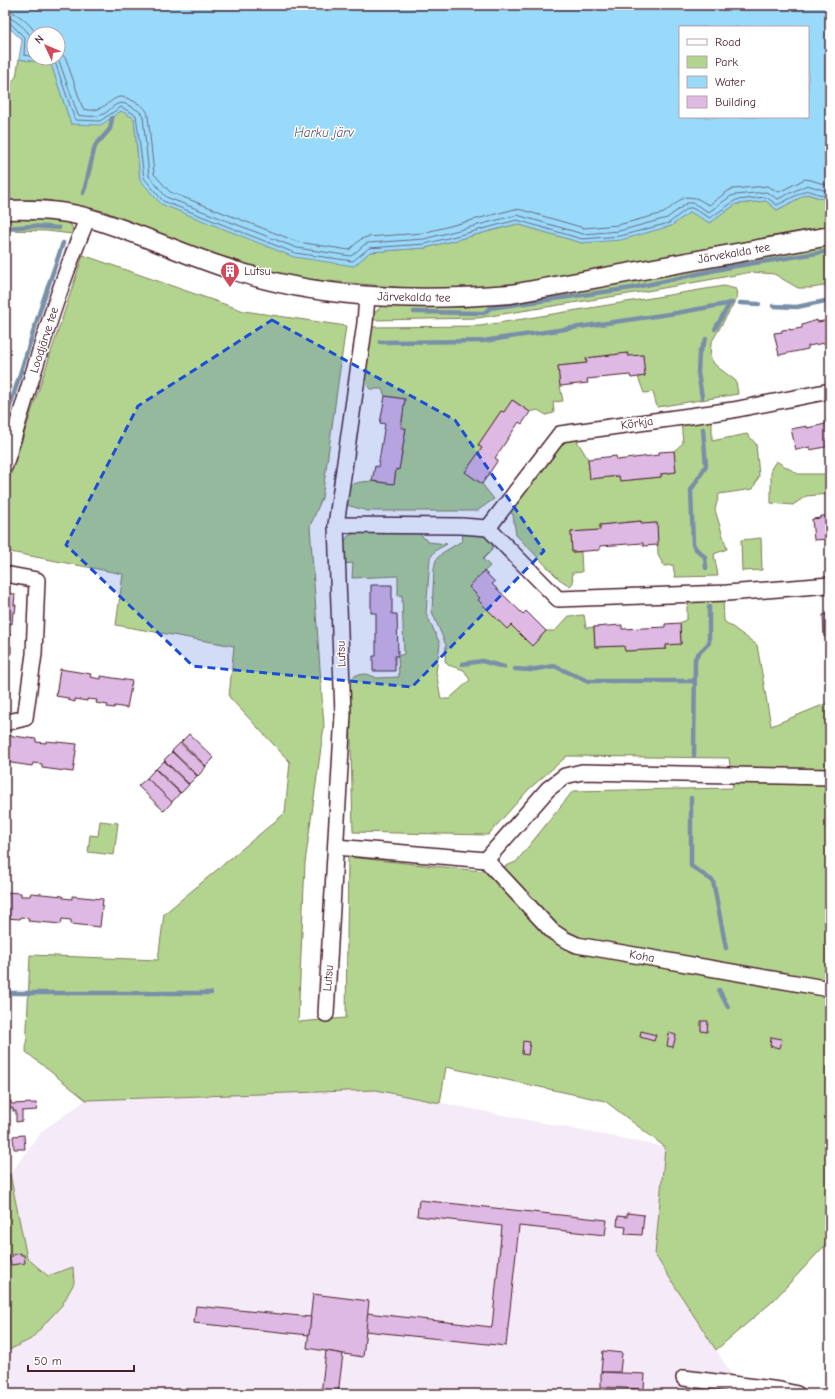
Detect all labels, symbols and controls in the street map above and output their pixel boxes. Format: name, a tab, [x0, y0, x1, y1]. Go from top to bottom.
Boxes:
north arrow	[26, 26, 66, 66]
legend	[679, 26, 809, 118]
text: N	[32, 32, 46, 47]
text: Road	[715, 35, 741, 49]
text: Park	[715, 55, 738, 69]
text: Water	[715, 75, 745, 89]
text: Building	[715, 95, 756, 109]
water label: Harku järv	[294, 125, 354, 140]
street label: Järvekalda tee	[697, 240, 771, 266]
building icon: Lutsu	[219, 260, 241, 288]
place label: Lutsu	[244, 264, 271, 278]
street label: Järvekalda tee	[377, 289, 451, 305]
street label: Loodjärve tee	[27, 305, 61, 375]
street label: Kõrkja	[620, 414, 654, 432]
street label: Lutsu	[334, 640, 348, 668]
street label: Koha	[628, 947, 656, 965]
street label: Lutsu	[320, 964, 336, 992]
scale bar	[28, 1347, 134, 1373]
text: 50 m	[34, 1354, 62, 1368]

